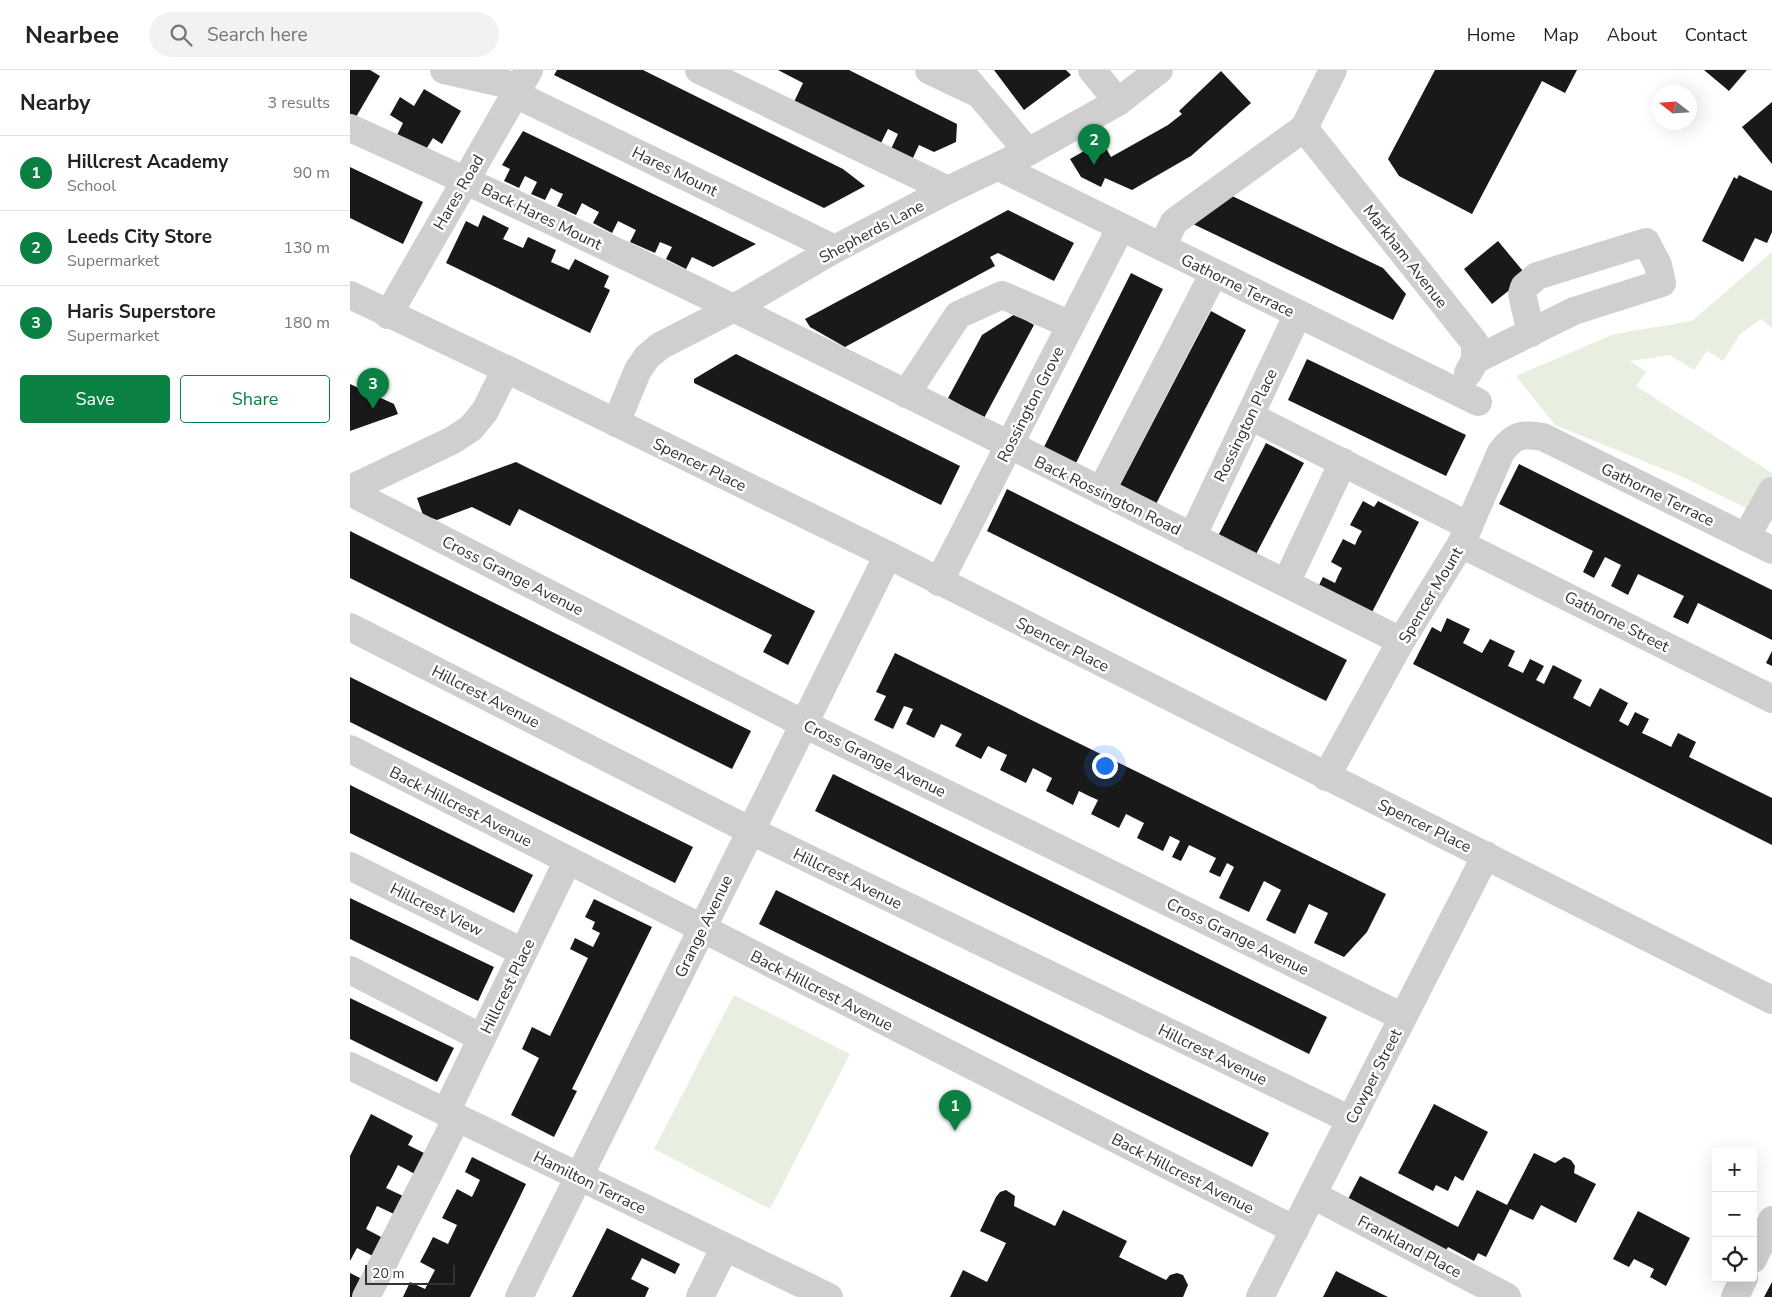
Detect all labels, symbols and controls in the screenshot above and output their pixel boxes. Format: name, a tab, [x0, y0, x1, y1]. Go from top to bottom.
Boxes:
search box	[149, 12, 499, 57]
text: Nearbee	[25, 19, 119, 51]
icon: search	[167, 21, 195, 49]
text: Search here	[207, 22, 308, 48]
text: Home	[1467, 23, 1515, 47]
text: Map	[1543, 23, 1579, 47]
text: About	[1607, 23, 1657, 47]
text: Contact	[1685, 23, 1747, 47]
north arrow	[1652, 85, 1697, 130]
text: Nearby	[20, 89, 90, 117]
text: 3 results	[268, 92, 330, 114]
pin: 2	[1078, 124, 1110, 165]
street label: Hares Mount	[628, 142, 721, 202]
text: Hillcrest Academy	[67, 149, 228, 175]
street label: Hares Road	[428, 151, 489, 234]
text: 1	[31, 162, 41, 184]
text: 90 m	[293, 162, 330, 184]
text: School	[67, 175, 116, 197]
street label: Back Hares Mount	[478, 178, 606, 256]
street label: Shepherds Lane	[815, 195, 928, 269]
street label: Markham Avenue	[1358, 200, 1453, 313]
text: Leeds City Store	[67, 224, 212, 250]
text: 2	[31, 237, 41, 259]
text: 130 m	[283, 237, 330, 259]
street label: Gathorne Terrace	[1177, 249, 1298, 323]
text: Supermarket	[67, 250, 159, 272]
text: Haris Superstore	[67, 299, 216, 325]
text: 3	[31, 312, 41, 334]
text: 180 m	[283, 312, 330, 334]
text: Supermarket	[67, 325, 159, 347]
street label: Rossington Grove	[992, 343, 1070, 466]
street label: Rossington Place	[1209, 365, 1283, 486]
pin: 3	[357, 368, 389, 409]
button: Save	[20, 375, 170, 423]
button: Share	[180, 375, 330, 423]
street label: Spencer Place	[649, 433, 750, 497]
street label: Back Rossington Road	[1031, 451, 1185, 541]
street label: Gathorne Terrace	[1597, 458, 1718, 532]
street label: Cross Grange Avenue	[438, 531, 587, 621]
street label: Spencer Mount	[1393, 543, 1468, 648]
street label: Gathorne Street	[1560, 586, 1673, 658]
street label: Spencer Place	[1012, 612, 1113, 678]
street label: Hillcrest Avenue	[428, 660, 543, 734]
street label: Cross Grange Avenue	[800, 715, 950, 803]
your location	[1092, 753, 1118, 779]
street label: Back Hillcrest Avenue	[385, 761, 536, 852]
street label: Spencer Place	[1374, 794, 1475, 858]
street label: Hillcrest Avenue	[789, 843, 906, 915]
street label: Grange Avenue	[670, 872, 738, 981]
street label: Hillcrest View	[386, 878, 487, 942]
street label: Cross Grange Avenue	[1163, 893, 1313, 981]
street label: Hillcrest Place	[475, 935, 540, 1038]
street label: Back Hillcrest Avenue	[746, 945, 897, 1036]
street label: Hillcrest Avenue	[1154, 1019, 1271, 1091]
street label: Cowper Street	[1341, 1025, 1407, 1128]
pin: 1	[939, 1090, 971, 1131]
street label: Back Hillcrest Avenue	[1107, 1128, 1258, 1219]
street label: Hamilton Terrace	[530, 1146, 650, 1220]
map controls	[1712, 1147, 1757, 1282]
button: +	[1712, 1147, 1757, 1192]
button: −	[1712, 1192, 1757, 1237]
street label: Frankland Place	[1354, 1210, 1465, 1284]
button: locate	[1712, 1237, 1757, 1282]
scale bar	[365, 1262, 455, 1285]
text: 20 m	[372, 1264, 404, 1283]

